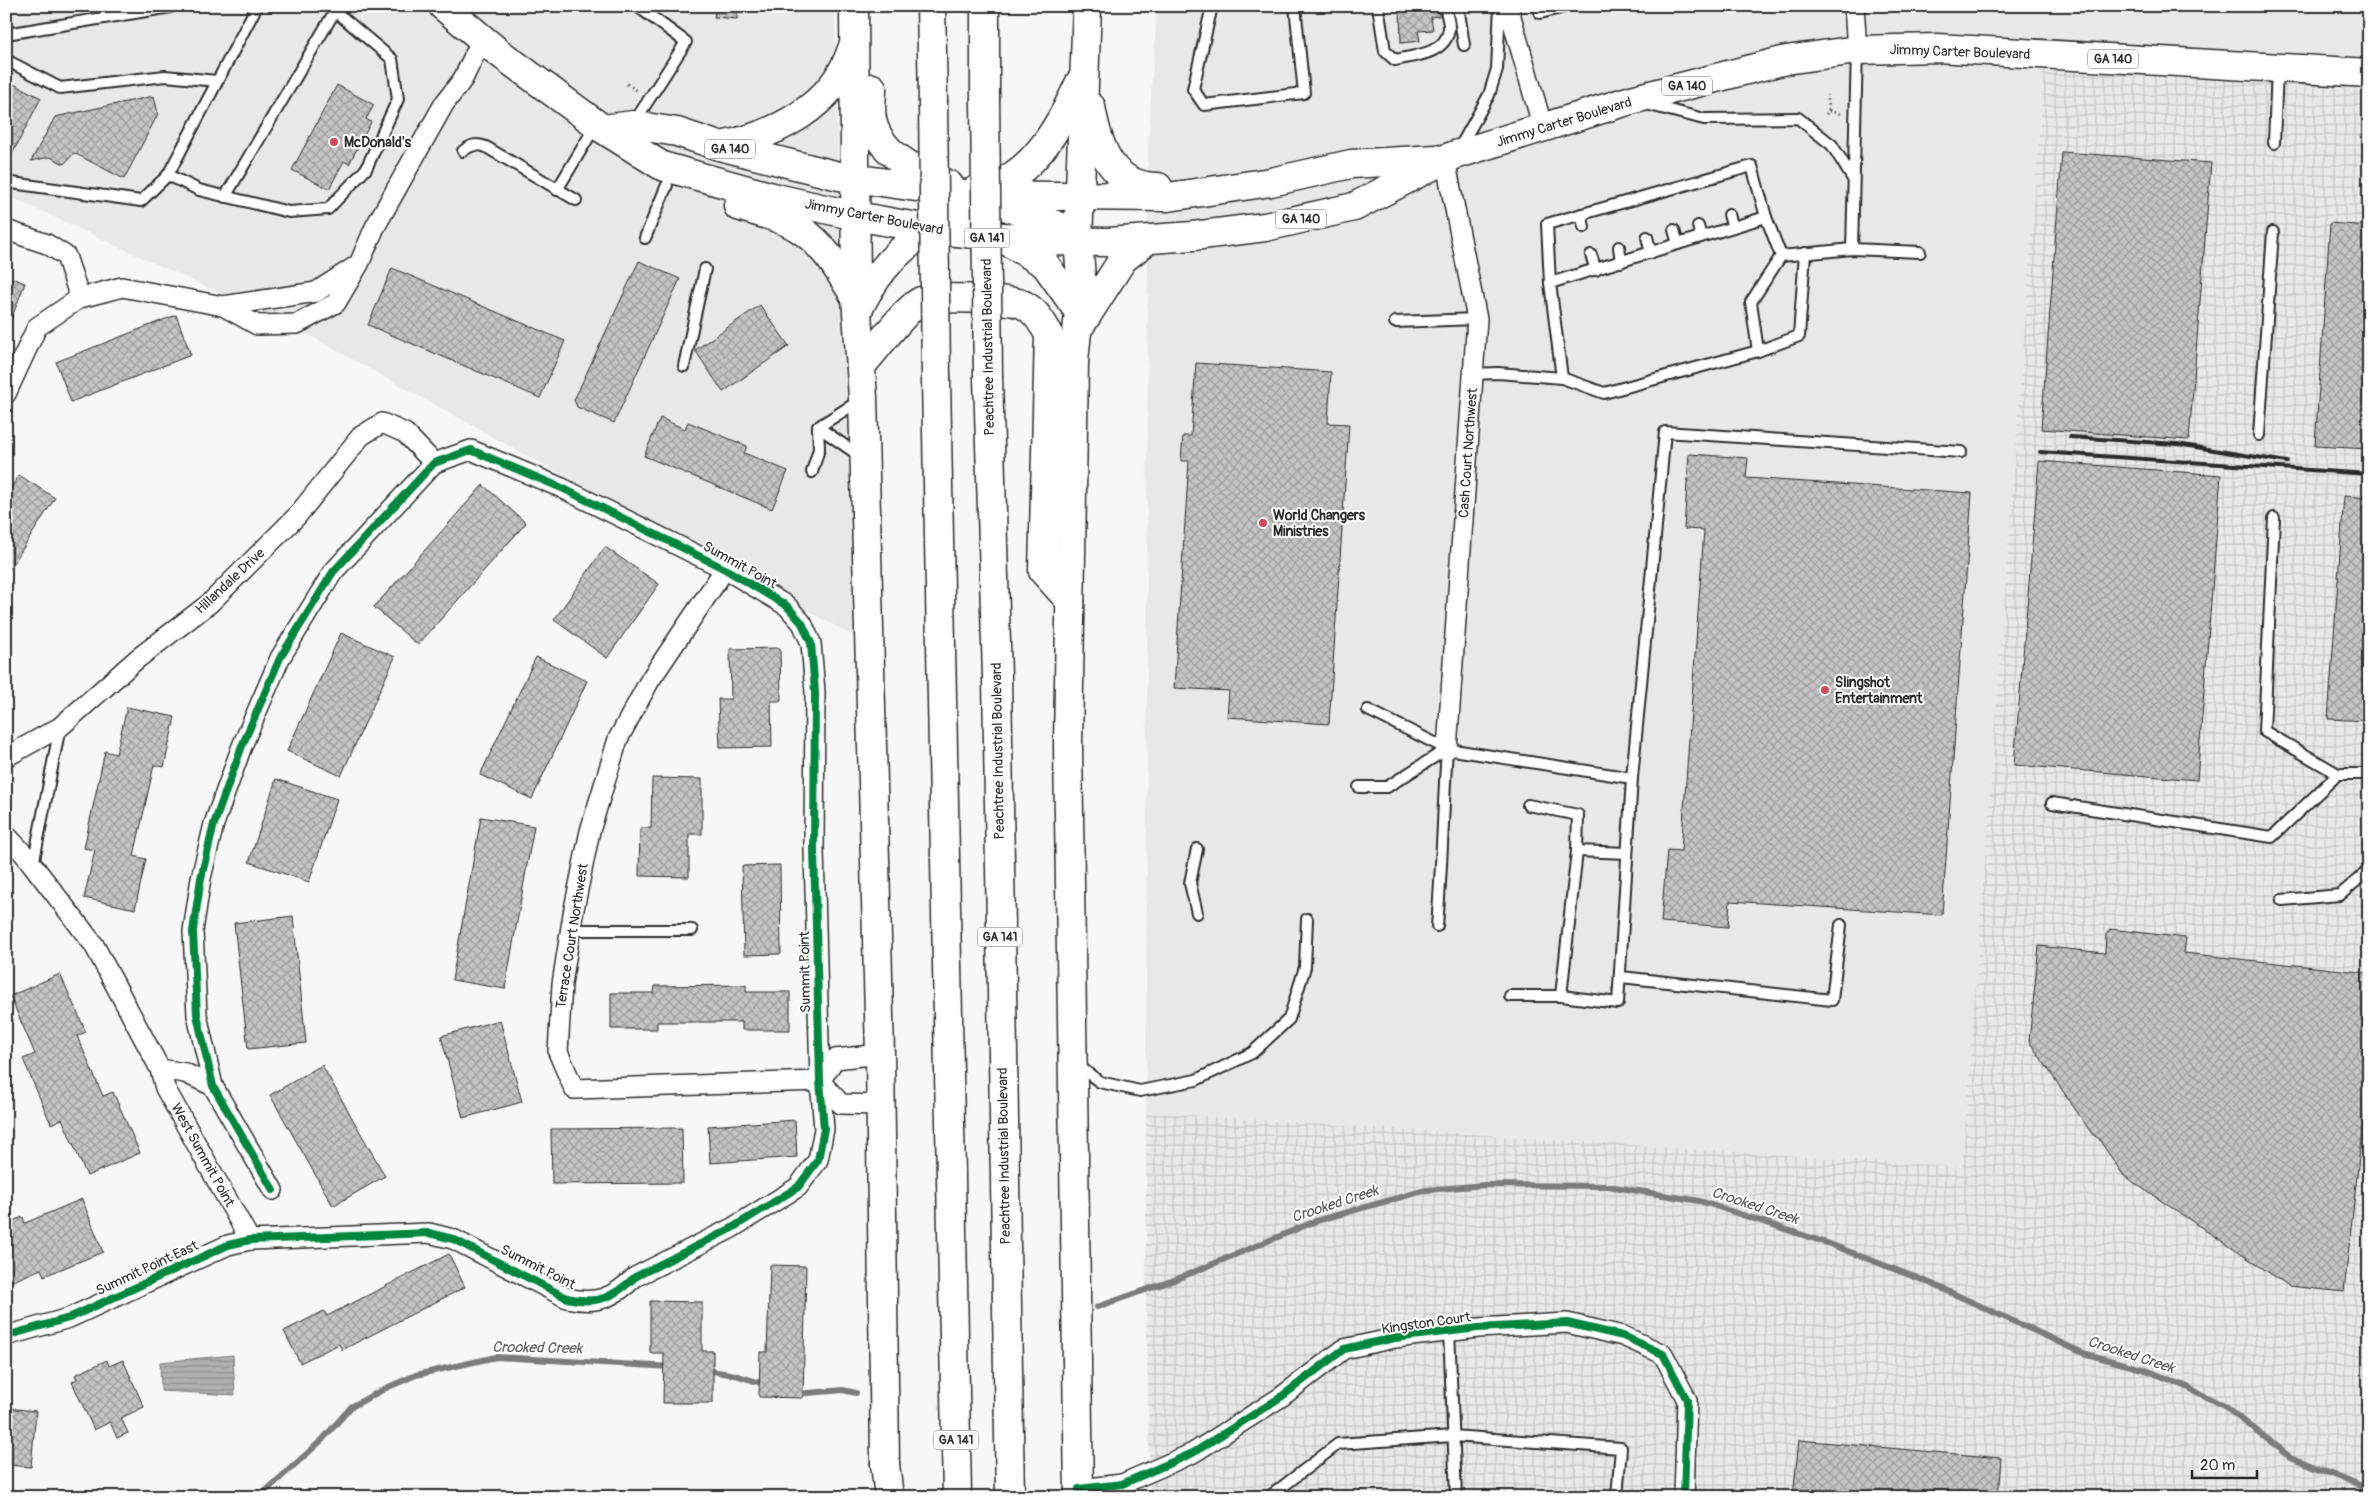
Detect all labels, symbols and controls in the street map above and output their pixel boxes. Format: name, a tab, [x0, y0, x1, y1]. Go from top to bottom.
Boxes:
street label: Jimmy Carter Boulevard	[1889, 41, 2031, 63]
road number: GA 140	[2088, 50, 2138, 68]
road number: GA 140	[1662, 76, 1712, 95]
street label: Jimmy Carter Boulevard	[1494, 93, 1634, 151]
place label: McDonald's	[344, 134, 412, 151]
marker: McDonald's	[328, 136, 340, 148]
road number: GA 140	[705, 140, 755, 158]
street label: Jimmy Carter Boulevard	[803, 195, 945, 239]
road number: GA 140	[1276, 210, 1326, 228]
road number: GA 141	[964, 228, 1010, 248]
street label: Peachtree Industrial Boulevard	[978, 258, 998, 436]
street label: Cash Court Northwest	[1455, 387, 1481, 519]
place label: World Changers Ministries	[1273, 507, 1366, 540]
marker: World Changers Ministries	[1257, 517, 1269, 529]
street label: Summit Point	[700, 538, 780, 592]
street label: Hillandale Drive	[192, 545, 268, 617]
street label: Peachtree Industrial Boulevard	[988, 662, 1008, 840]
place label: Slingshot Entertainment	[1835, 674, 1923, 707]
marker: Slingshot Entertainment	[1819, 684, 1831, 696]
street label: Terrace Court Northwest	[552, 862, 592, 1010]
road number: GA 141	[978, 928, 1022, 946]
street label: Summit Point	[796, 931, 814, 1013]
street label: Peachtree Industrial Boulevard	[994, 1067, 1014, 1245]
street label: West Summit Point	[168, 1100, 239, 1210]
water label: Crooked Creek	[1289, 1181, 1382, 1227]
water label: Crooked Creek	[1709, 1183, 1802, 1229]
street label: Summit Point East	[93, 1237, 201, 1299]
street label: Summit Point	[498, 1241, 579, 1293]
street label: Kingston Court	[1380, 1308, 1472, 1338]
water label: Crooked Creek	[2085, 1332, 2178, 1378]
water label: Crooked Creek	[492, 1338, 584, 1358]
road number: GA 141	[934, 1430, 978, 1450]
scale bar	[2192, 1448, 2258, 1480]
text: 20 m	[2200, 1456, 2235, 1475]

